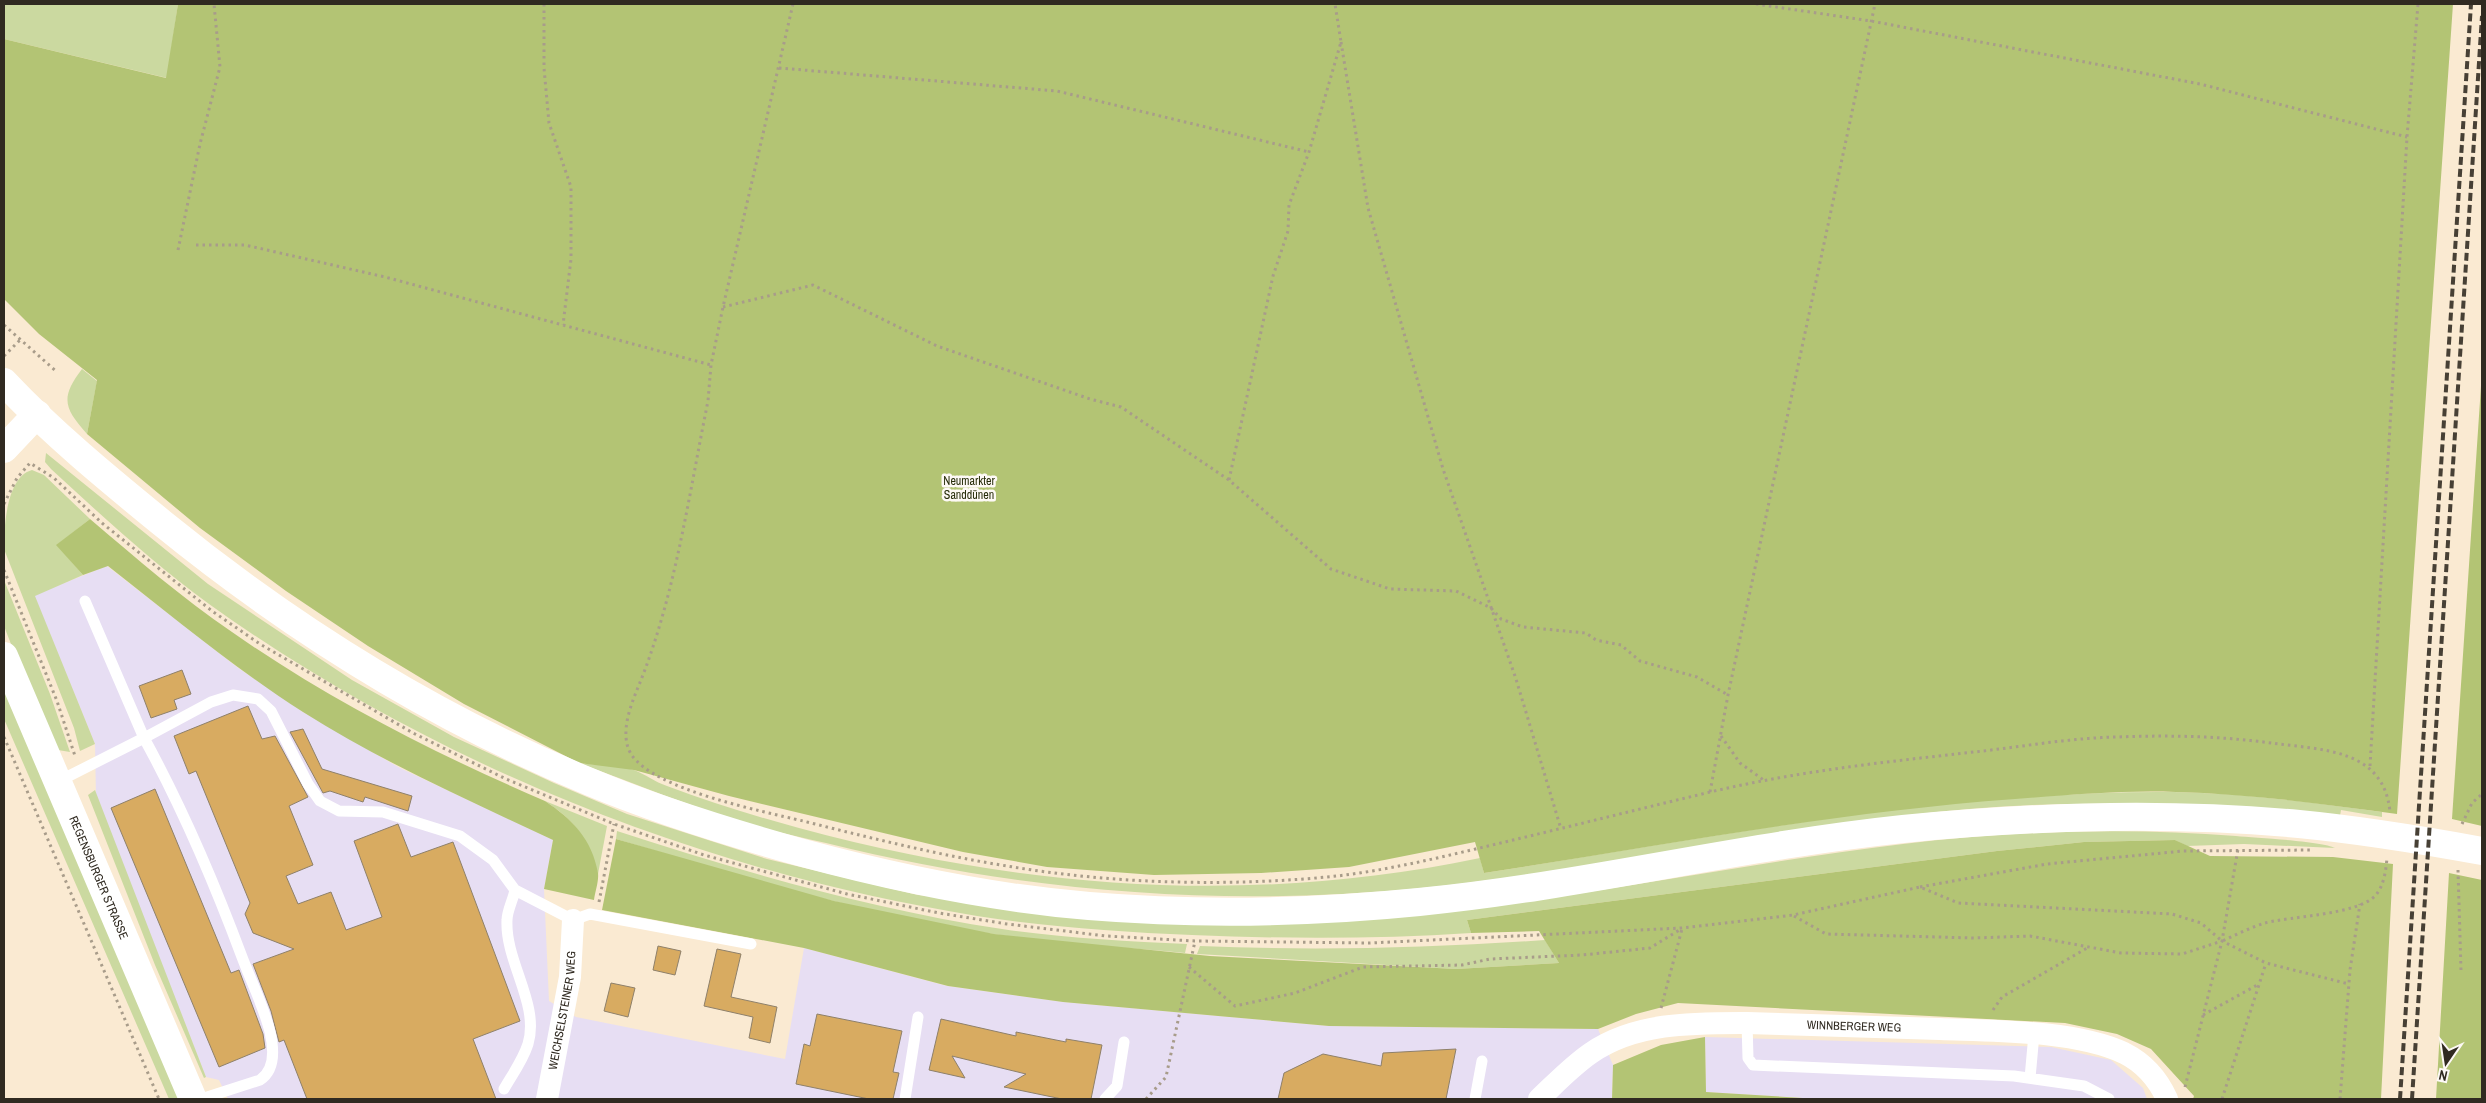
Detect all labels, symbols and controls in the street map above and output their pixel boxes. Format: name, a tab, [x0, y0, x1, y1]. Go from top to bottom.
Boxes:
park label: Neumarkter Sanddünen	[943, 473, 995, 503]
street label: REGENSBURGER STRASSE	[65, 814, 132, 942]
street label: WEICHSELSTEINER WEG	[545, 951, 579, 1071]
street label: WINNBERGER WEG	[1807, 1017, 1901, 1036]
north arrow	[2421, 1038, 2471, 1088]
text: N	[2437, 1066, 2449, 1085]

